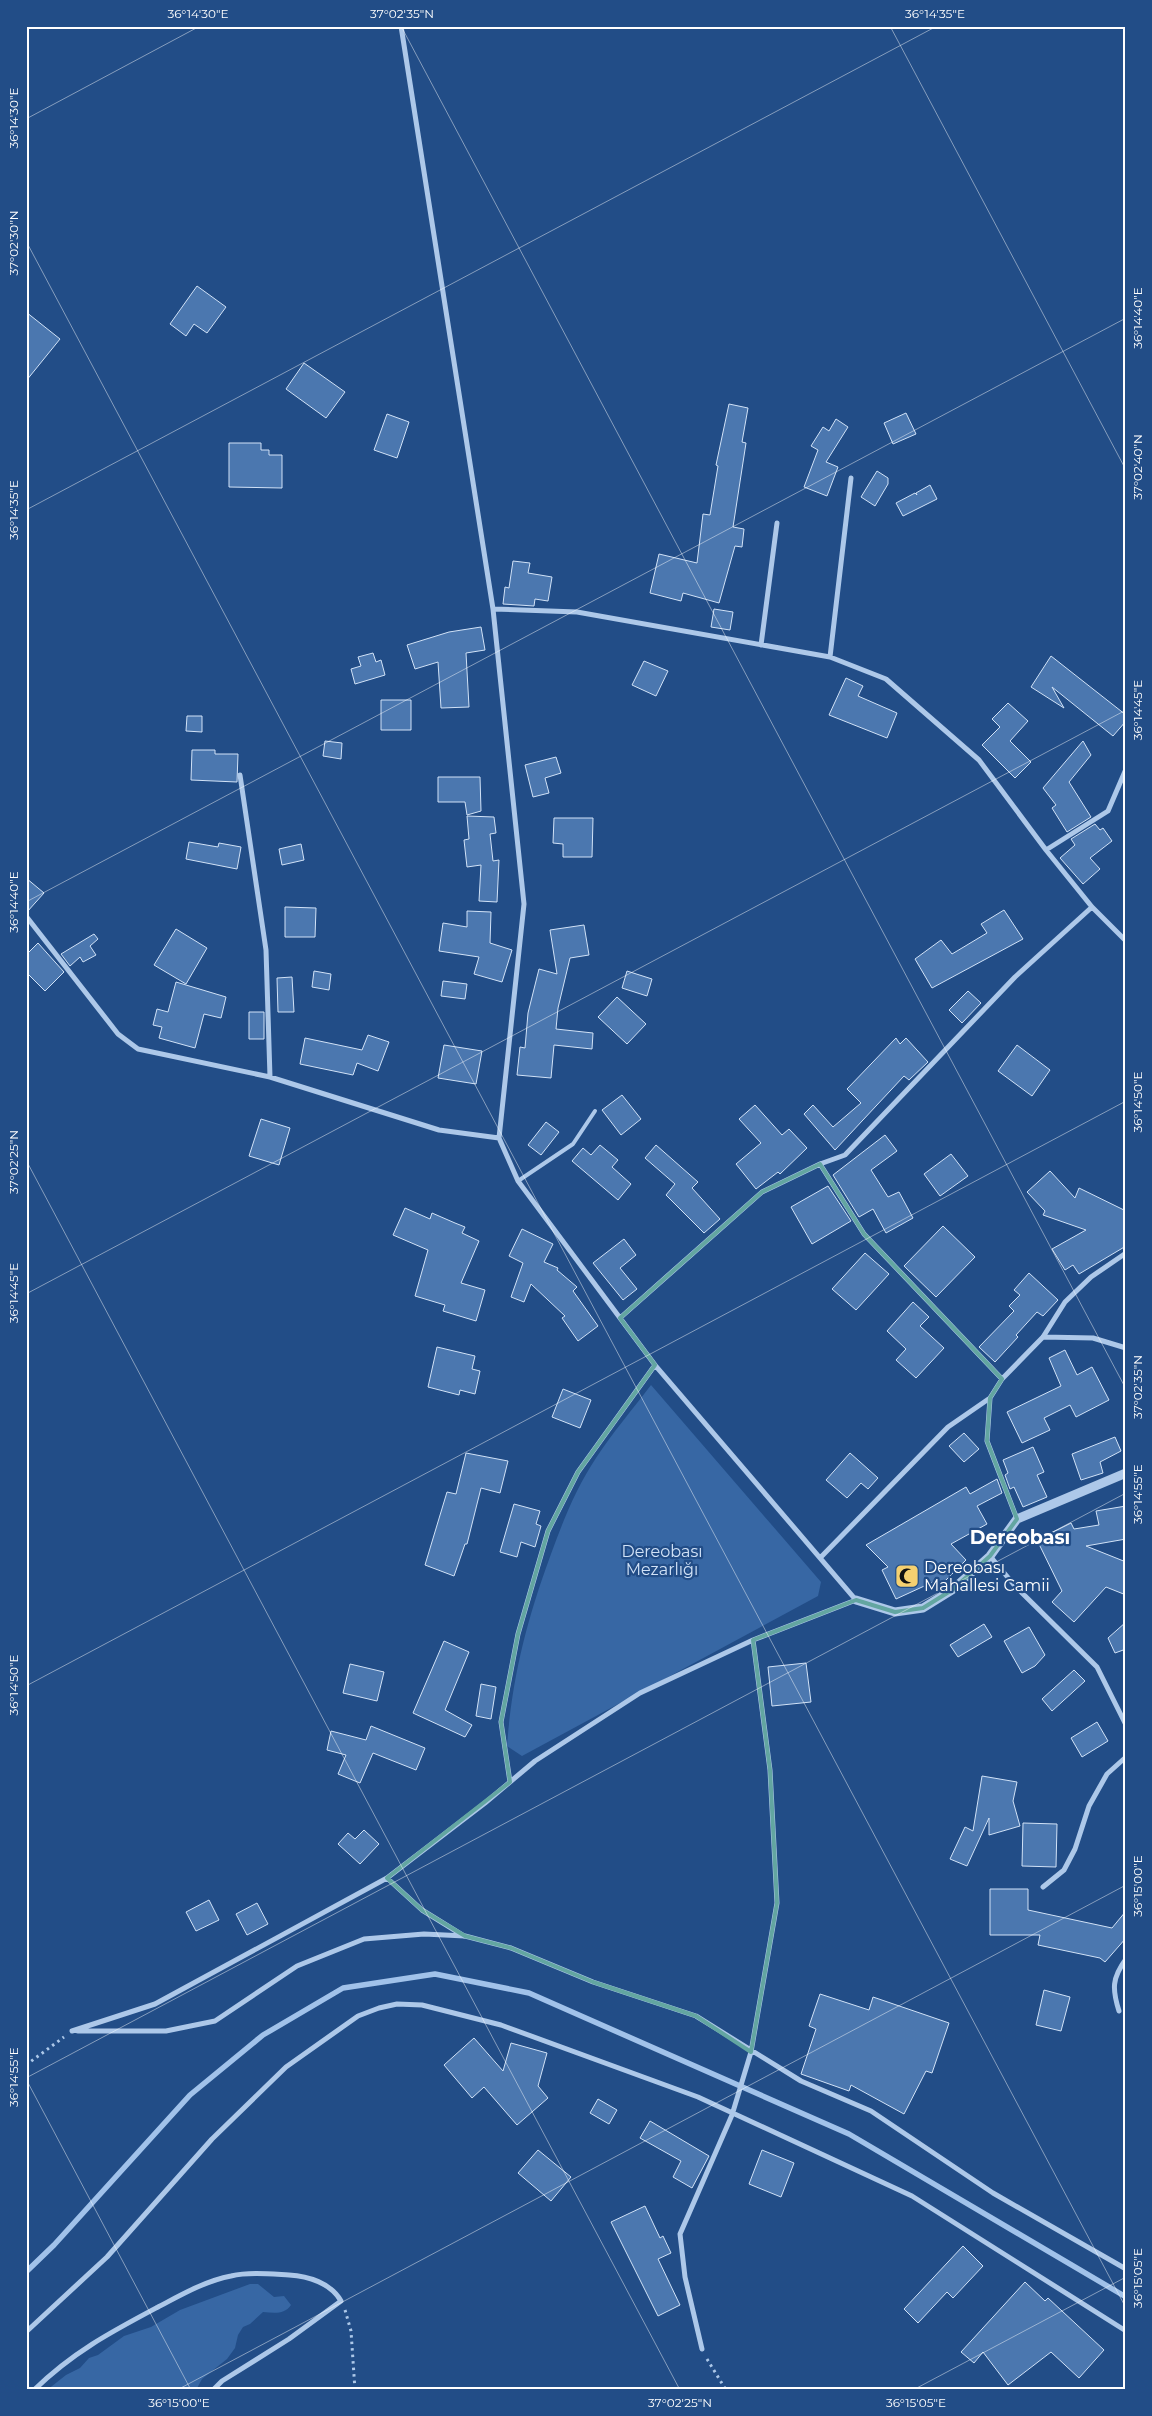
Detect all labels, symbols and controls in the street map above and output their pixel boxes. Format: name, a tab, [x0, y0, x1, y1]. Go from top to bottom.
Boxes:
text: 36°14'30"E	[167, 6, 229, 21]
text: 37°02'35"N	[370, 6, 434, 21]
text: 36°14'35"E	[905, 6, 965, 21]
text: 36°14'30"E	[6, 87, 21, 149]
text: 37°02'30"N	[6, 210, 21, 276]
text: 36°14'40"E	[1130, 287, 1145, 349]
text: 37°02'40"N	[1130, 434, 1145, 500]
text: 36°14'35"E	[6, 480, 21, 540]
text: 36°14'45"E	[1130, 680, 1145, 740]
text: 36°14'40"E	[6, 871, 21, 933]
text: 36°14'50"E	[1130, 1071, 1145, 1133]
text: 37°02'25"N	[6, 1130, 21, 1194]
text: 36°14'45"E	[6, 1263, 21, 1323]
text: 37°02'35"N	[1130, 1355, 1145, 1419]
text: 36°14'55"E	[1130, 1464, 1145, 1524]
district label: Dereobası	[970, 1526, 1070, 1549]
park label: Dereobası Mezarlığı	[621, 1542, 703, 1579]
place label: Dereobası Mahallesi Camii	[924, 1558, 1050, 1595]
mosque icon: Dereobası Mahallesi Camii	[894, 1563, 920, 1589]
text: 36°14'50"E	[6, 1654, 21, 1716]
text: 36°15'00"E	[1130, 1855, 1145, 1917]
text: 36°14'55"E	[6, 2047, 21, 2107]
text: 36°15'05"E	[1130, 2248, 1145, 2308]
text: 36°15'00"E	[148, 2395, 210, 2410]
text: 37°02'25"N	[648, 2395, 712, 2410]
text: 36°15'05"E	[886, 2395, 946, 2410]

